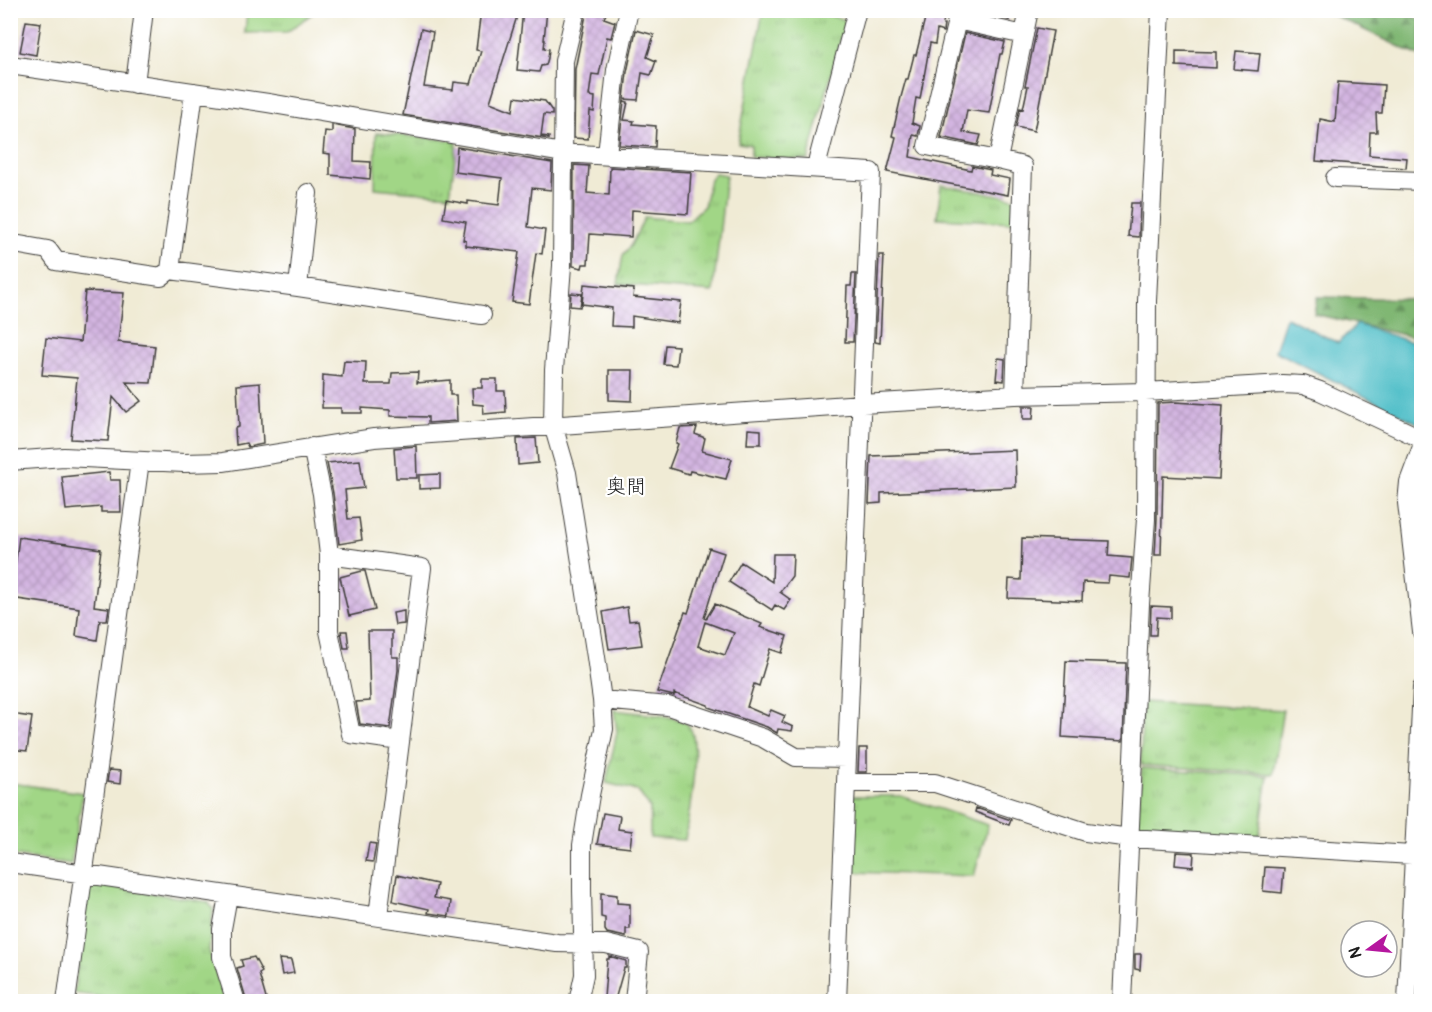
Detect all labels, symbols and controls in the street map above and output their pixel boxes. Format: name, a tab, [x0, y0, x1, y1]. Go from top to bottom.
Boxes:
district label: 奥間	[606, 474, 646, 499]
north arrow	[1339, 919, 1399, 979]
text: N	[1344, 945, 1367, 960]

